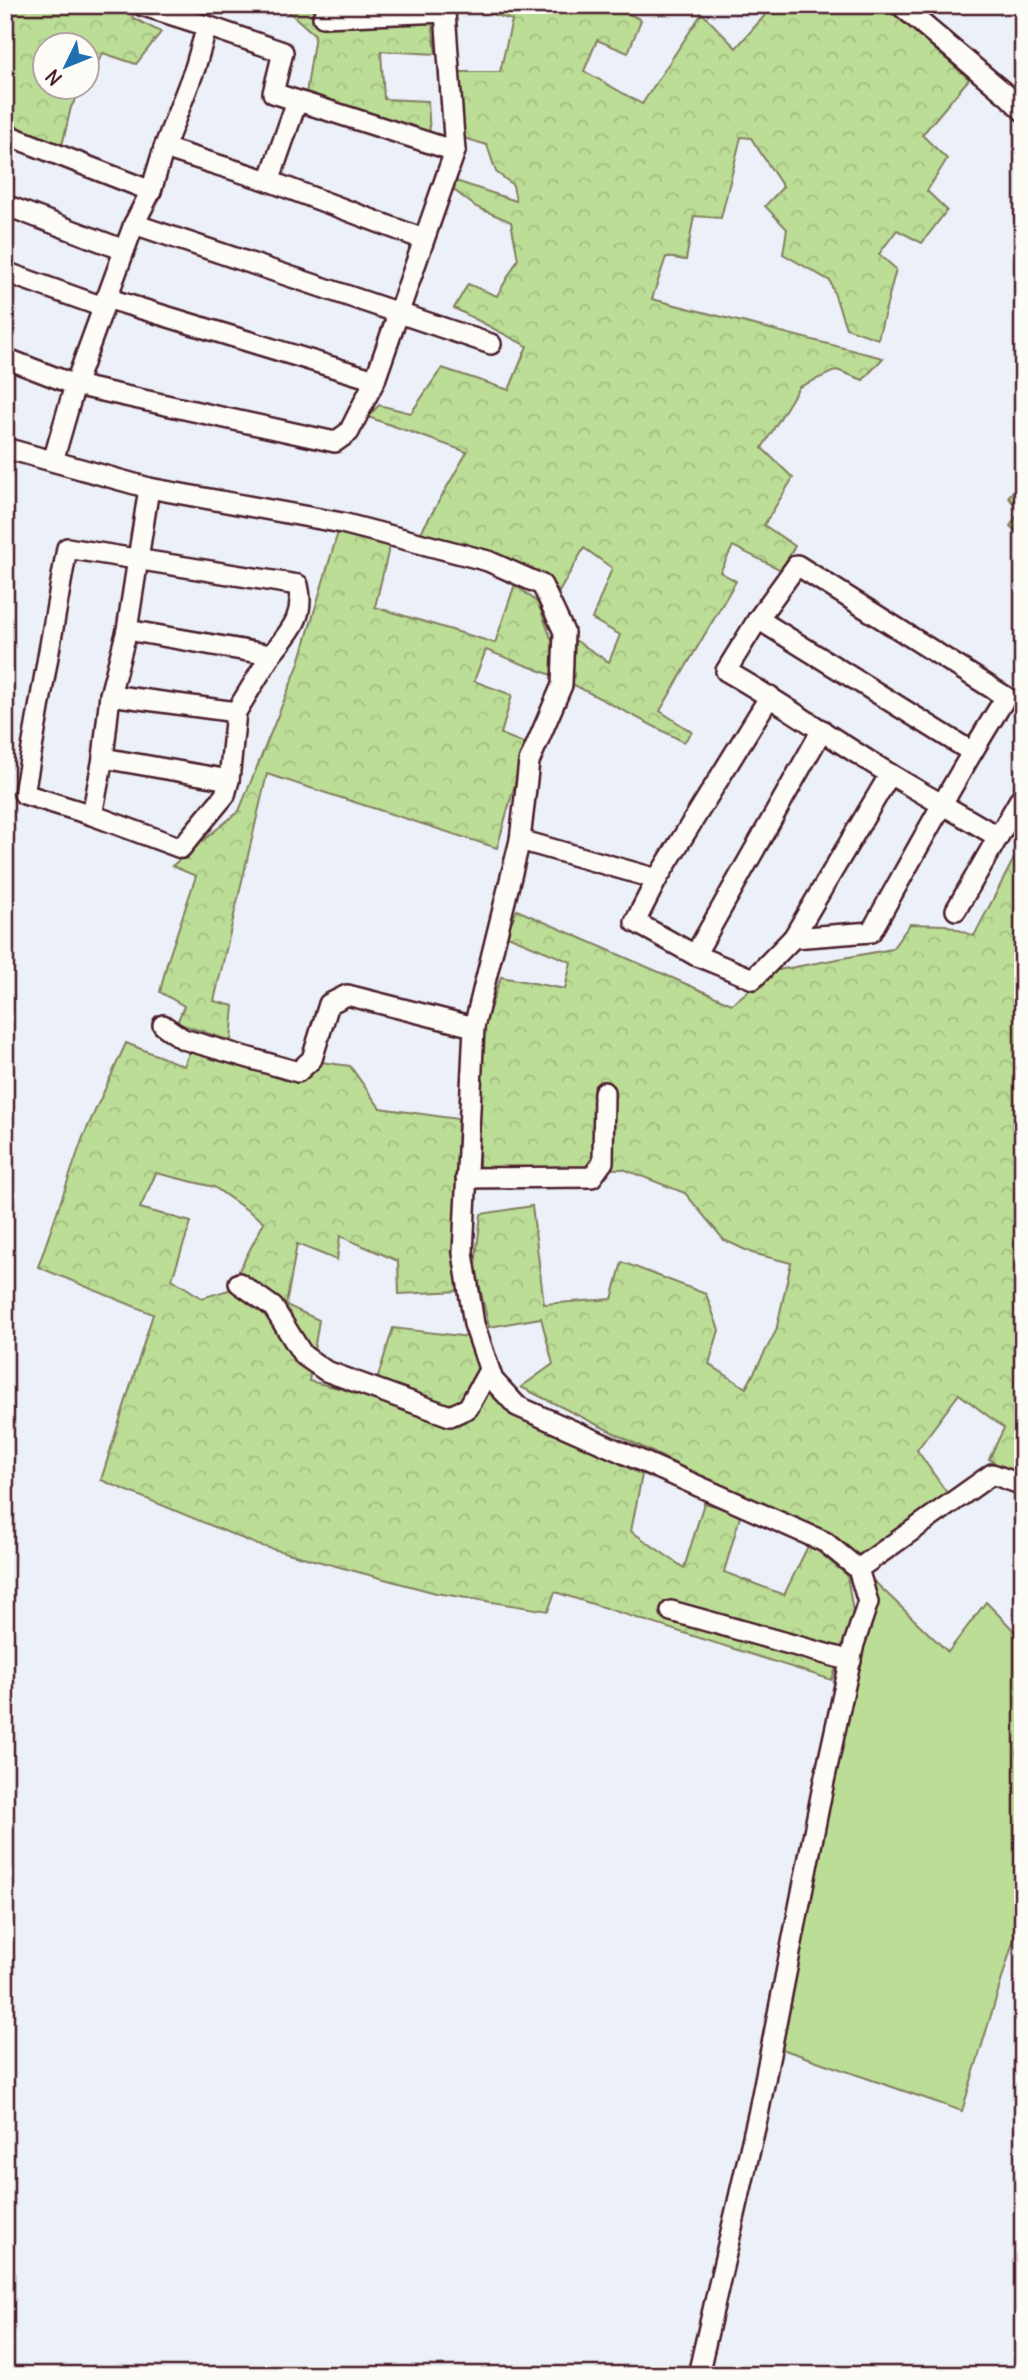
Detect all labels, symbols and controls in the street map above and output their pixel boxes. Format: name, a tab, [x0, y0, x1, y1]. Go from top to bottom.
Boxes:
north arrow	[32, 32, 102, 102]
text: N	[40, 65, 67, 91]

